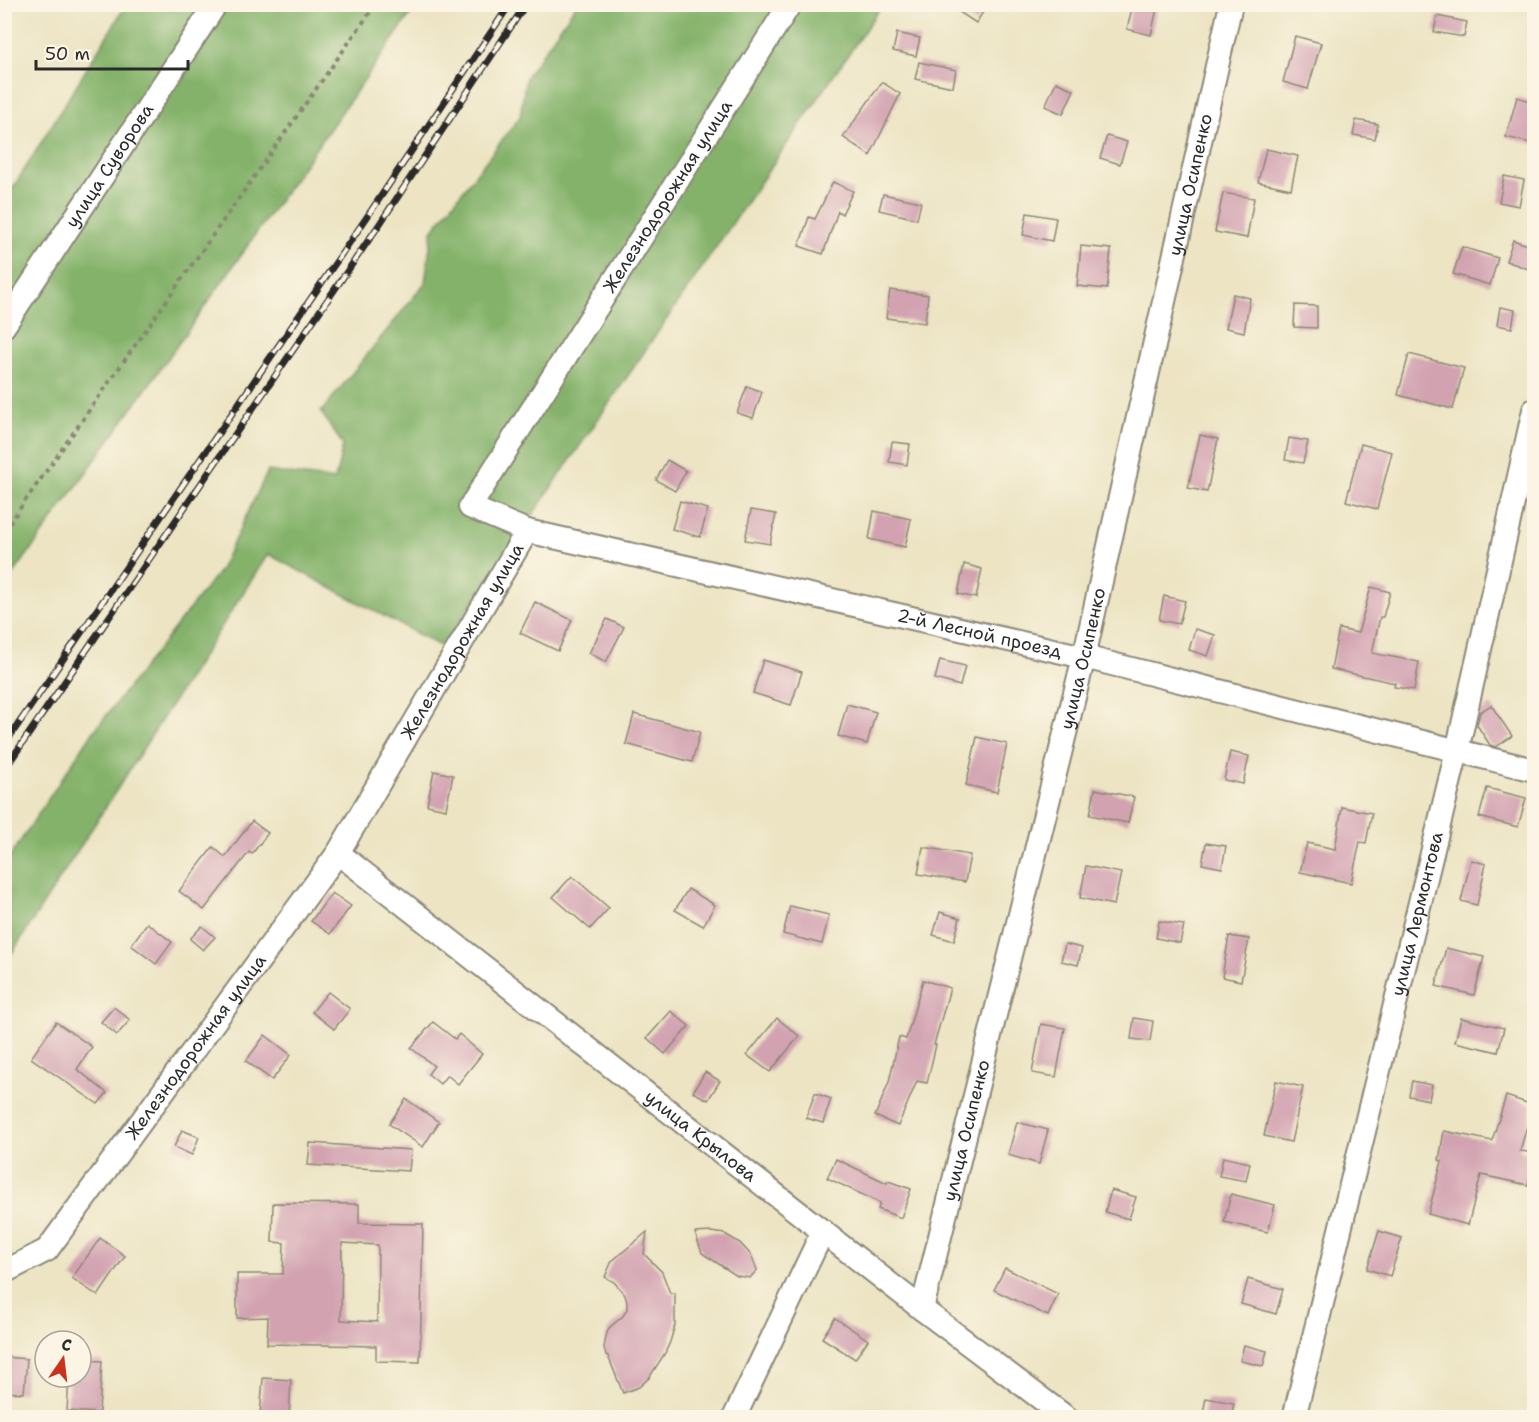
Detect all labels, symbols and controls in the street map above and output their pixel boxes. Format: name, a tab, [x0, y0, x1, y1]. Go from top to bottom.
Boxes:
scale bar	[36, 33, 188, 71]
text: 50 m	[45, 42, 90, 66]
street label: Железнодорожная улица	[597, 95, 738, 297]
street label: улица Суворова	[60, 99, 159, 232]
street label: улица Осипенко	[1163, 111, 1218, 258]
street label: Железнодорожная улица	[395, 539, 529, 744]
street label: улица Осипенко	[1054, 585, 1111, 732]
street label: 2-й Лесной проезд	[895, 603, 1065, 664]
street label: улица Лермонтова	[1386, 829, 1449, 998]
street label: Железнодорожная улица	[120, 950, 272, 1144]
street label: улица Осипенко	[937, 1057, 995, 1204]
street label: улица Крылова	[640, 1085, 762, 1187]
north arrow	[33, 1329, 93, 1389]
text: С	[59, 1334, 74, 1356]

